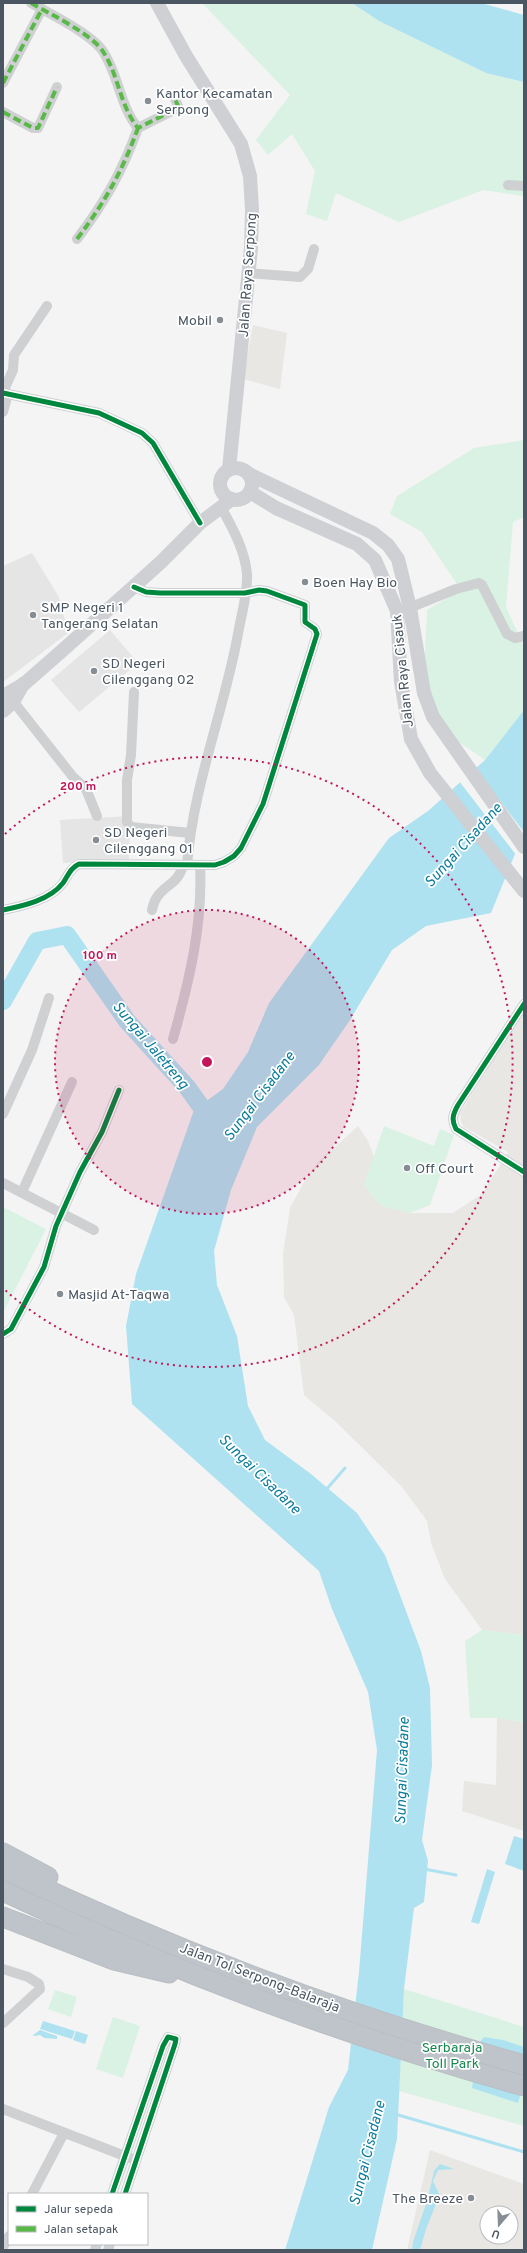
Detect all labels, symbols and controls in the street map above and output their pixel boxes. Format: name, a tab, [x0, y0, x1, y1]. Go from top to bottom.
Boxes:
place label: Kantor Kecamatan Serpong	[156, 86, 273, 119]
marker: Kantor Kecamatan Serpong	[143, 96, 153, 106]
street label: Jalan Raya Serpong	[236, 212, 261, 338]
place label: Mobil	[178, 313, 212, 330]
marker: Mobil	[215, 315, 225, 325]
place label: Boen Hay Bio	[313, 575, 397, 592]
marker: Boen Hay Bio	[300, 577, 310, 587]
place label: SMP Negeri 1 Tangerang Selatan	[41, 600, 158, 633]
marker: SMP Negeri 1 Tangerang Selatan	[28, 610, 38, 620]
street label: Jalan Raya Cisauk	[389, 614, 418, 728]
place label: SD Negeri Cilenggang 02	[102, 656, 194, 689]
marker: SD Negeri Cilenggang 02	[89, 666, 99, 676]
text: 200 m	[60, 779, 96, 795]
water label: Sungai Cisadane	[421, 800, 507, 892]
place label: SD Negeri Cilenggang 01	[104, 825, 193, 858]
marker: SD Negeri Cilenggang 01	[91, 835, 101, 845]
text: 100 m	[83, 948, 117, 964]
water label: Sungai Jaletreng	[107, 998, 193, 1095]
water label: Sungai Cisadane	[220, 1048, 300, 1145]
centre of rings	[200, 1055, 214, 1069]
place label: Off Court	[415, 1161, 474, 1178]
marker: Off Court	[402, 1163, 412, 1173]
place label: Masjid At-Taqwa	[68, 1287, 169, 1304]
marker: Masjid At-Taqwa	[55, 1289, 65, 1299]
water label: Sungai Cisadane	[214, 1431, 304, 1519]
water label: Sungai Cisadane	[392, 1717, 415, 1825]
street label: Jalan Tol Serpong–Balaraja	[177, 1940, 342, 2017]
park label: Serbaraja Toll Park	[422, 2040, 482, 2073]
water label: Sungai Cisadane	[346, 2099, 391, 2208]
place label: The Breeze	[392, 2191, 463, 2208]
legend	[8, 2193, 148, 2245]
marker: The Breeze	[466, 2193, 476, 2203]
text: Jalur sepeda	[44, 2202, 113, 2218]
north arrow	[479, 2205, 519, 2245]
text: Jalan setapak	[44, 2222, 118, 2238]
text: U	[490, 2226, 502, 2241]

